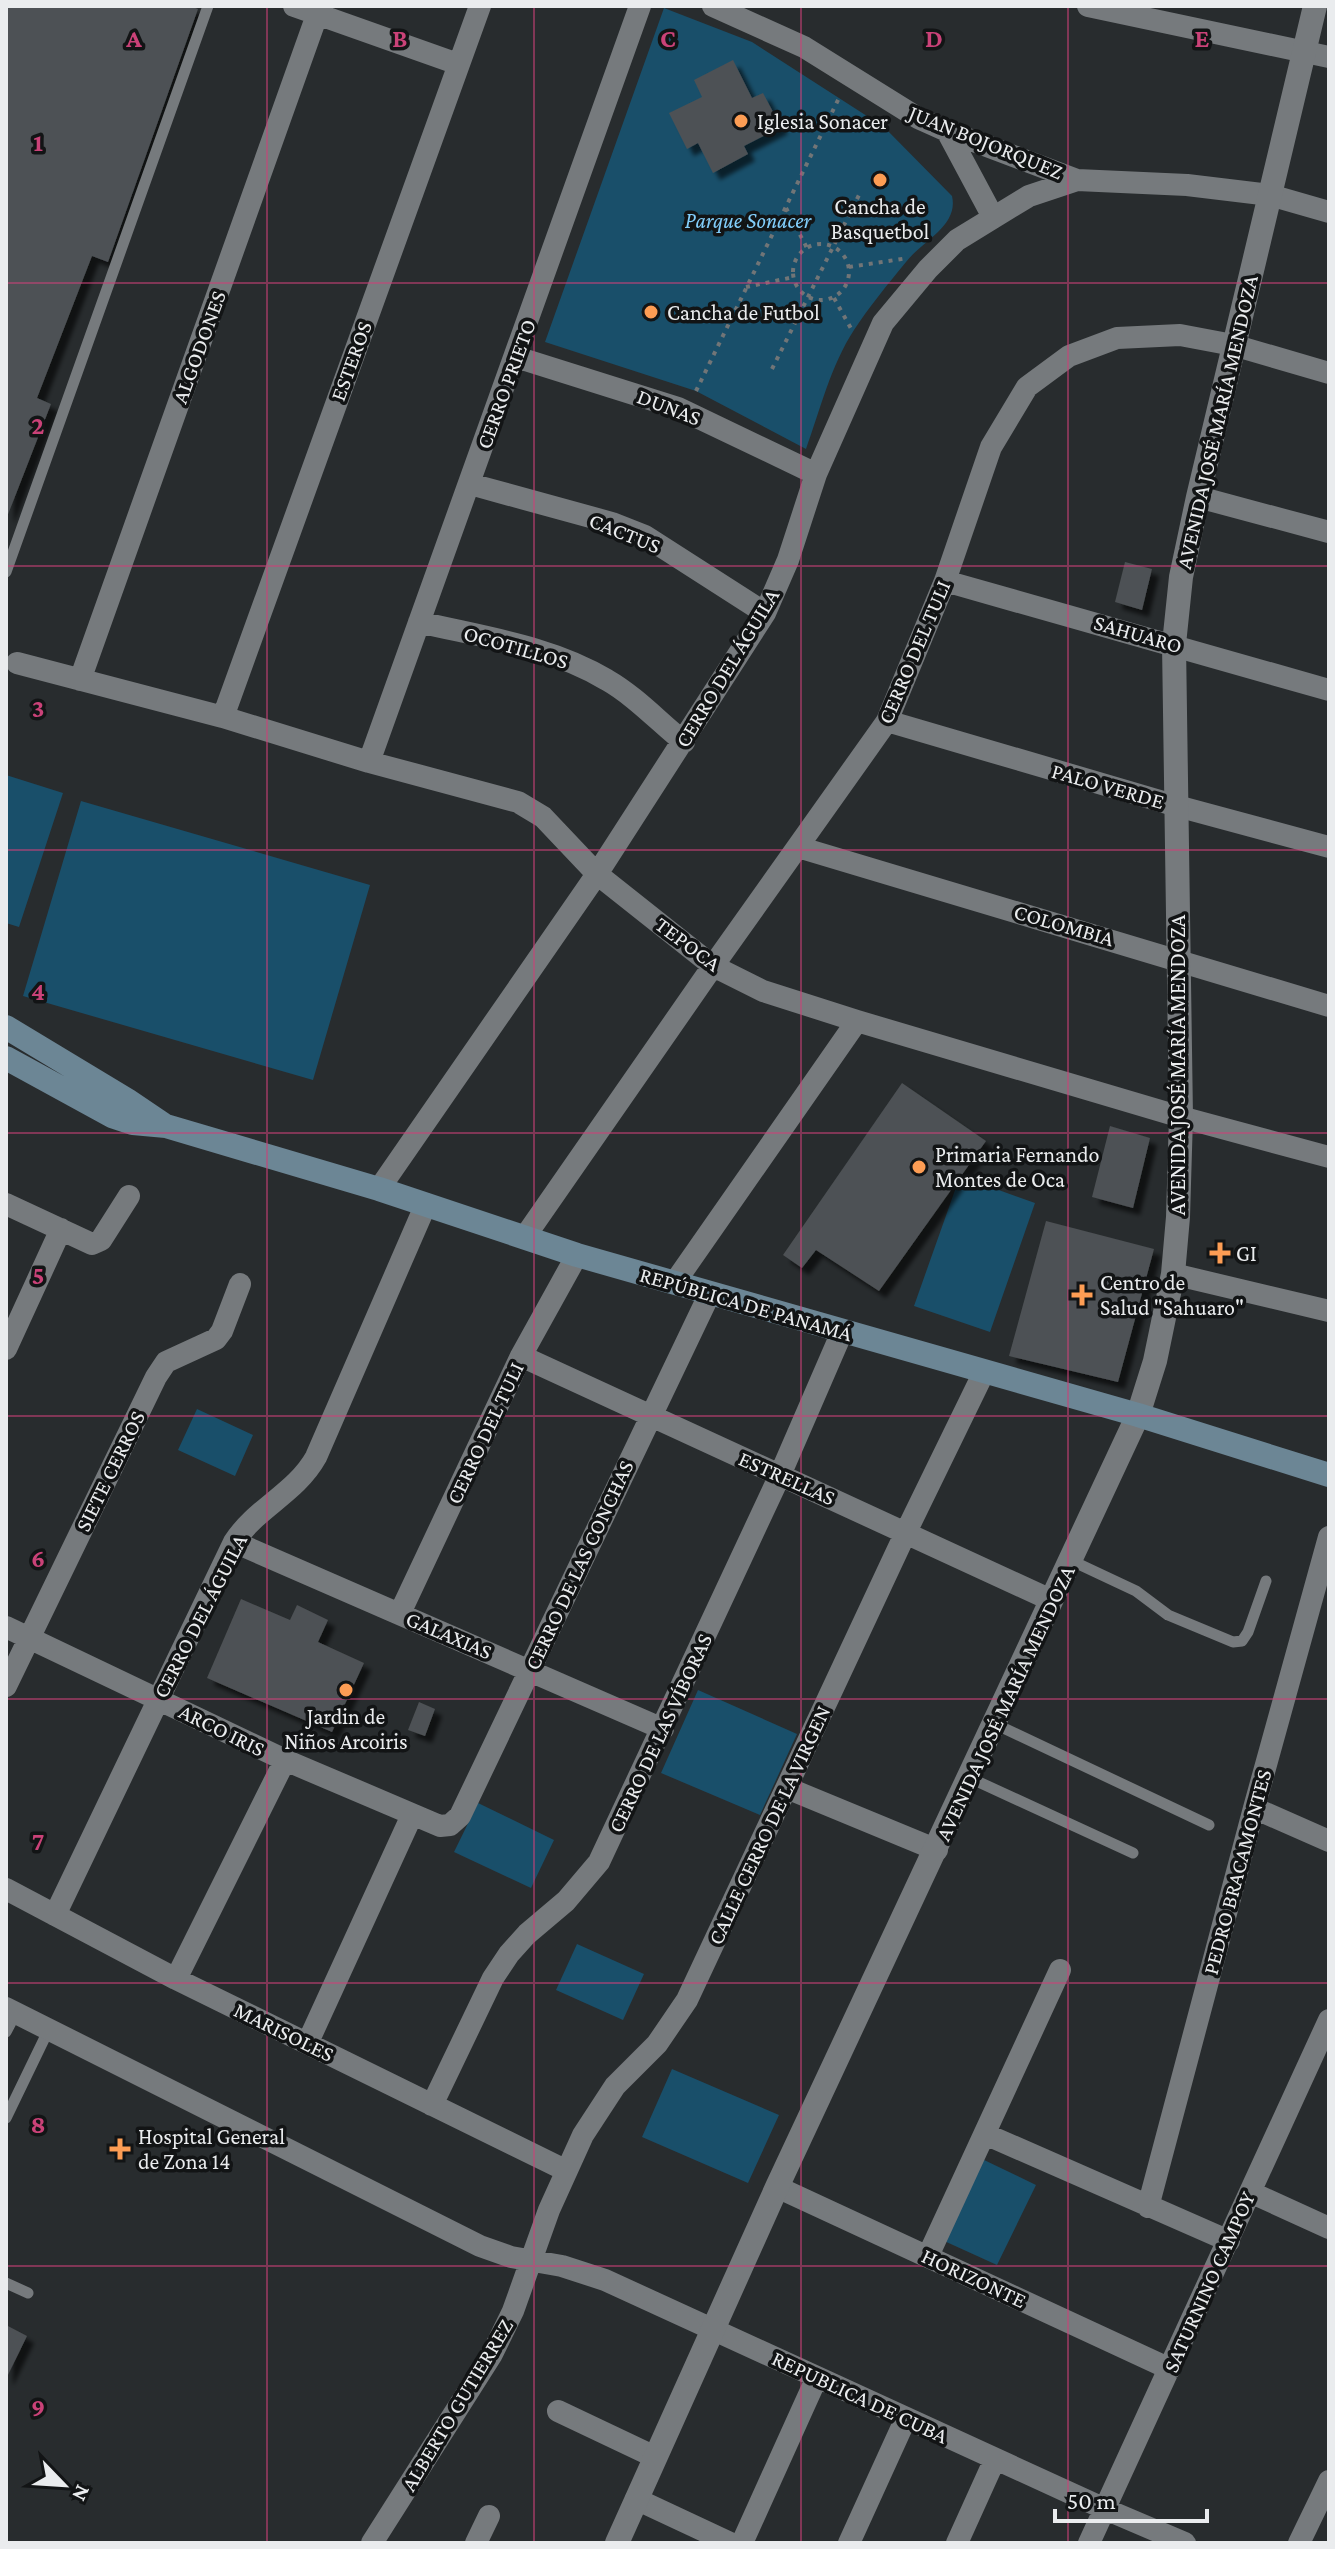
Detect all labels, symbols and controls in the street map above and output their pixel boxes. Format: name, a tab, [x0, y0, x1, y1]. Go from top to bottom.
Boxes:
text: A	[125, 24, 142, 53]
text: B	[392, 24, 408, 53]
text: C	[660, 24, 676, 53]
text: D	[925, 24, 943, 53]
text: E	[1195, 24, 1210, 53]
street label: JUAN BOJORQUEZ	[903, 99, 1067, 184]
place label: Iglesia Sonacer	[757, 109, 888, 134]
marker: Iglesia Sonacer	[732, 112, 750, 130]
text: 1	[33, 128, 43, 157]
marker: Cancha de Basquetbol	[871, 171, 889, 189]
place label: Cancha de Basquetbol	[831, 194, 930, 244]
park label: Parque Sonacer	[685, 208, 813, 233]
street label: AVENIDA JOSÉ MARÍA MENDOZA	[1171, 272, 1263, 571]
street label: ALGODONES	[167, 287, 231, 407]
place label: Cancha de Futbol	[667, 300, 820, 325]
marker: Cancha de Futbol	[642, 303, 660, 321]
street label: CERRO PRIETO	[471, 316, 541, 452]
street label: ESTEROS	[325, 318, 377, 404]
street label: DUNAS	[634, 384, 704, 430]
text: 2	[31, 411, 45, 440]
street label: CACTUS	[586, 507, 664, 559]
street label: CERRO DEL TULI	[873, 576, 955, 728]
street label: CERRO DEL ÁGUILA	[670, 584, 784, 752]
street label: SAHUARO	[1091, 610, 1185, 658]
street label: OCOTILLOS	[461, 620, 571, 674]
text: 3	[32, 694, 44, 723]
street label: PALO VERDE	[1049, 758, 1167, 814]
street label: COLOMBIA	[1011, 899, 1117, 951]
street label: TEPOCA	[651, 911, 726, 977]
street label: AVENIDA JOSÉ MARÍA MENDOZA	[1165, 914, 1190, 1215]
text: 4	[31, 977, 45, 1006]
place label: Primaria Fernando Montes de Oca	[935, 1142, 1100, 1192]
marker: Primaria Fernando Montes de Oca	[910, 1158, 928, 1176]
place label: GI	[1236, 1241, 1257, 1266]
marker: GI	[1211, 1244, 1229, 1262]
text: 5	[32, 1261, 44, 1290]
street label: REPÚBLICA DE PANAMÁ	[637, 1262, 856, 1346]
place label: Centro de Salud "Sahuaro"	[1100, 1270, 1244, 1320]
marker: Centro de Salud "Sahuaro"	[1071, 1284, 1093, 1306]
street label: CERRO DEL TULI	[441, 1358, 529, 1508]
street label: SIETE CERROS	[70, 1407, 150, 1535]
street label: ESTRELLAS	[735, 1446, 839, 1510]
street label: CERRO DE LAS CONCHAS	[519, 1456, 639, 1674]
street label: CERRO DEL ÁGUILA	[148, 1530, 252, 1702]
text: 6	[31, 1544, 45, 1573]
street label: AVENIDA JOSÉ MARÍA MENDOZA	[930, 1561, 1080, 1845]
street label: GALAXIAS	[402, 1606, 496, 1664]
street label: CERRO DE LAS VÍBORAS	[603, 1630, 717, 1836]
marker: Jardin de Niños Arcoiris	[337, 1681, 355, 1699]
street label: ARCO IRIS	[175, 1699, 269, 1761]
street label: CALLE CERRO DE LA VIRGEN	[702, 1701, 836, 1949]
place label: Jardin de Niños Arcoiris	[284, 1704, 408, 1754]
street label: PEDRO BRACAMONTES	[1198, 1767, 1276, 1977]
text: 7	[32, 1827, 44, 1856]
street label: MARISOLES	[230, 1997, 338, 2067]
text: 8	[30, 2110, 46, 2139]
place label: Hospital General de Zona 14	[138, 2124, 285, 2174]
marker: Hospital General de Zona 14	[109, 2138, 131, 2160]
street label: SATURNINO CAMPOY	[1158, 2187, 1260, 2376]
street label: HORIZONTE	[918, 2243, 1030, 2313]
street label: ALBERTO GUTIERREZ	[396, 2314, 518, 2496]
street label: REPUBLICA DE CUBA	[768, 2345, 952, 2449]
text: 9	[31, 2393, 45, 2422]
north arrow	[24, 2445, 104, 2525]
scale bar	[1055, 2473, 1207, 2523]
text: N	[67, 2481, 96, 2505]
text: 50 m	[1067, 2487, 1116, 2514]

